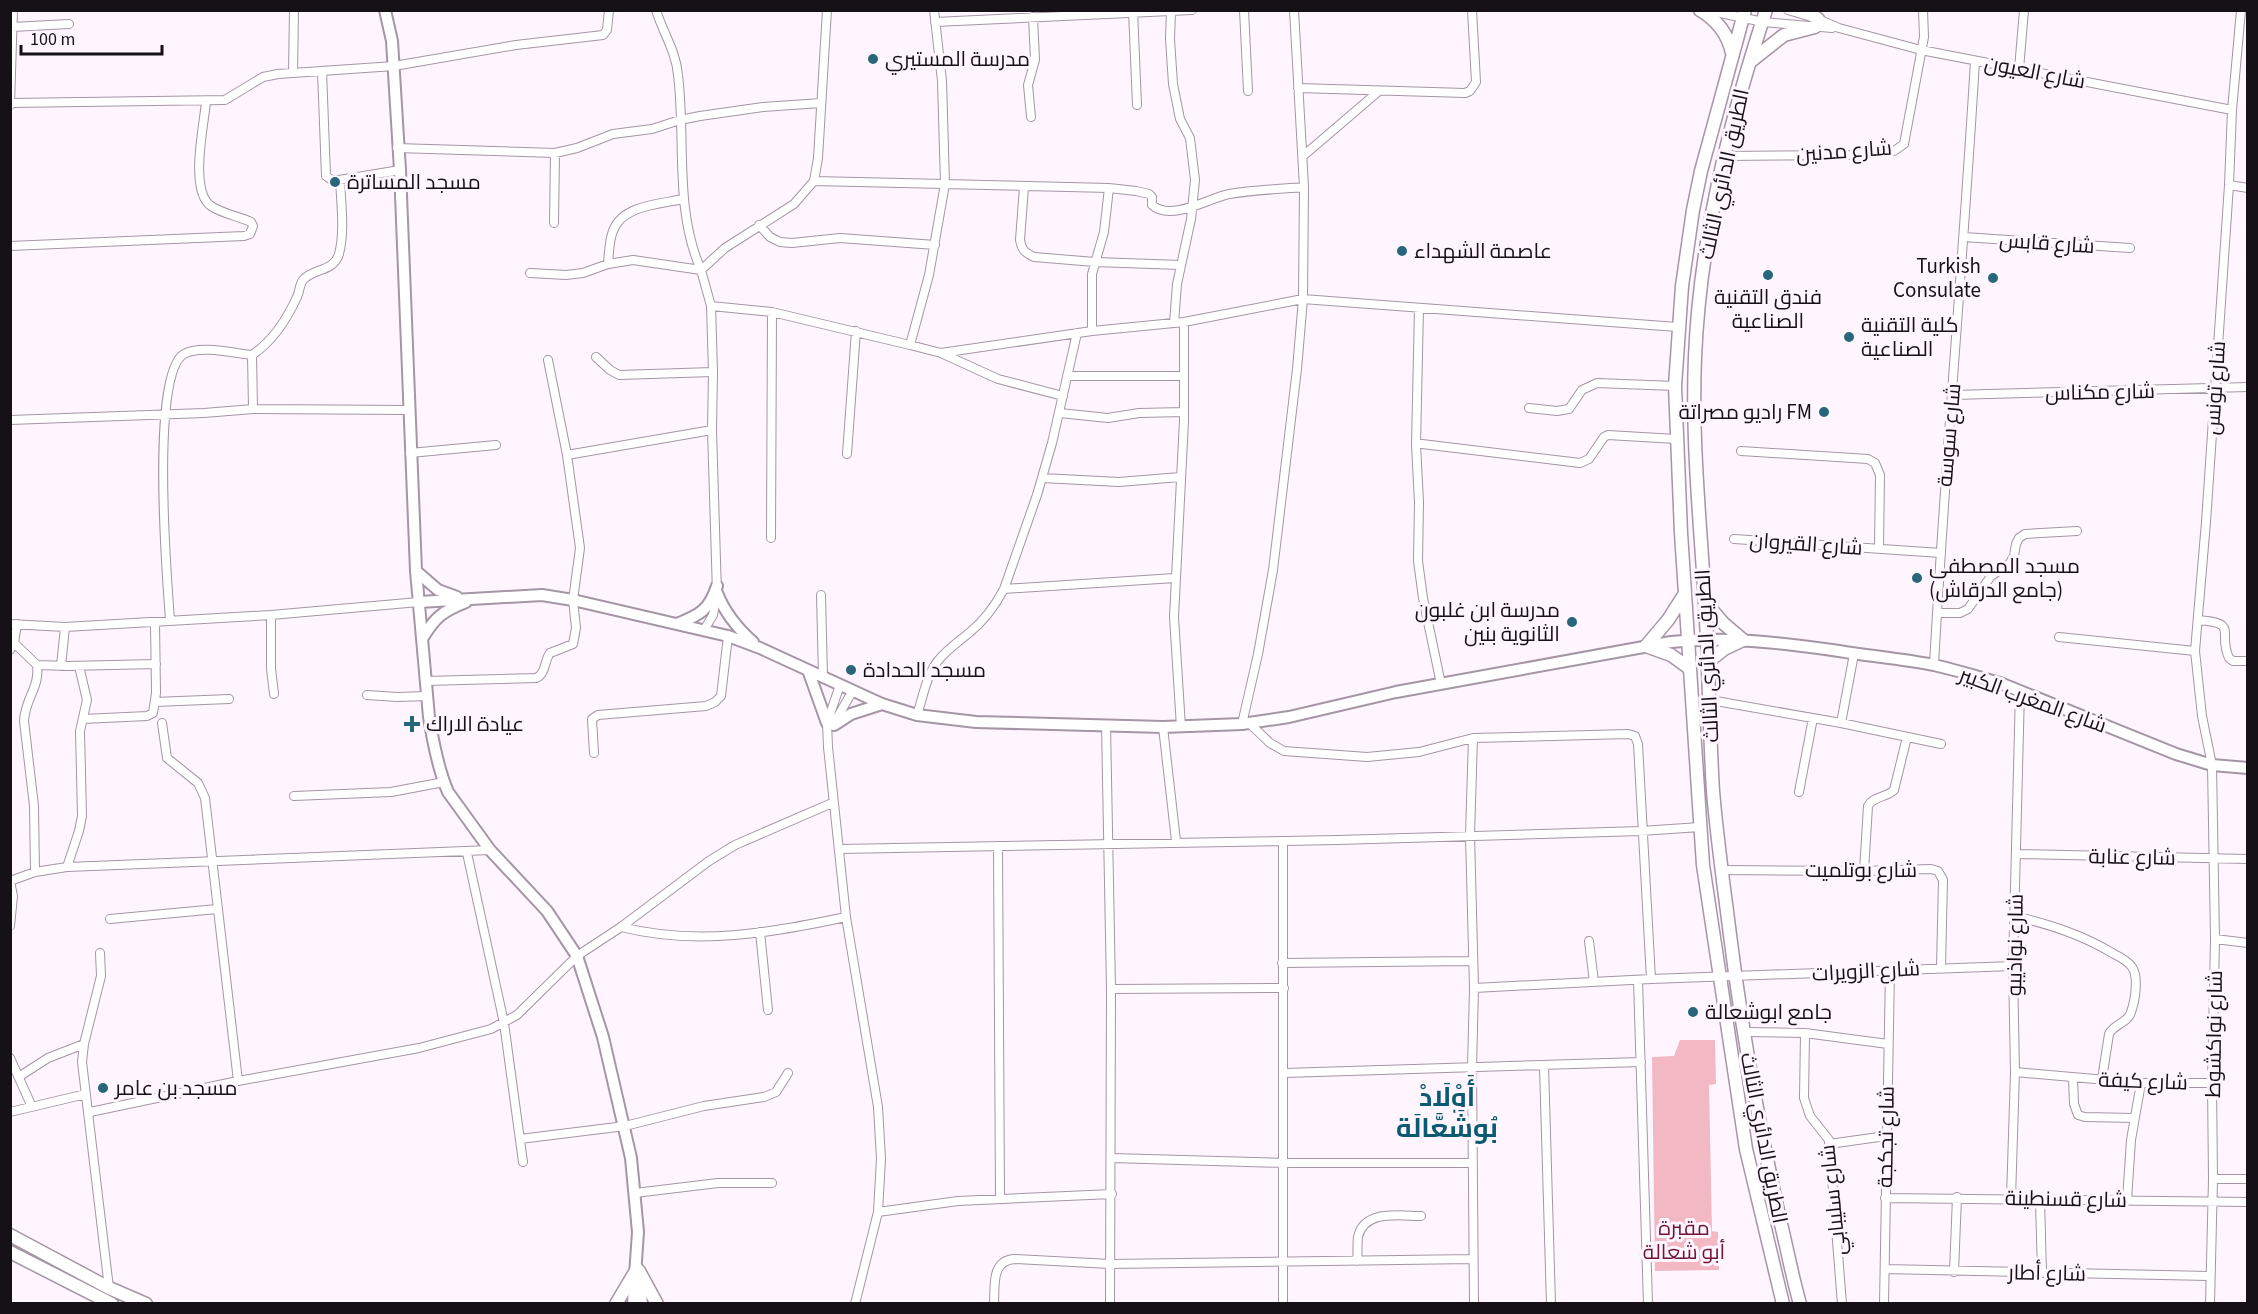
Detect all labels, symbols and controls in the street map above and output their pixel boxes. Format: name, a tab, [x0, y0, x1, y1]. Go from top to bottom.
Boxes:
scale bar	[21, 18, 162, 56]
text: 100 m	[30, 27, 75, 52]
place label: مدرسة المستيري	[885, 44, 1030, 75]
street label: شارع العيون	[1982, 48, 2088, 96]
marker: مدرسة المستيري	[866, 52, 880, 66]
street label: الطريق الدائري الثالث	[1691, 86, 1758, 262]
street label: شارع مدنين	[1795, 133, 1893, 169]
place label: مسجد المساترة	[347, 167, 481, 197]
marker: مسجد المساترة	[328, 175, 342, 189]
street label: شارع قابس	[1998, 225, 2096, 261]
place label: عاصمة الشهداء	[1414, 236, 1552, 266]
marker: عاصمة الشهداء	[1395, 244, 1409, 258]
place label: Turkish Consulate	[1893, 251, 1981, 305]
marker: فندق التقنية الصناعية	[1761, 268, 1775, 282]
marker: Turkish Consulate	[1986, 271, 2000, 285]
place label: فندق التقنية الصناعية	[1714, 282, 1822, 336]
place label: كلية التقنية الصناعية	[1861, 310, 1959, 364]
marker: كلية التقنية الصناعية	[1842, 330, 1856, 344]
street label: شارع تونس	[2197, 340, 2233, 436]
street label: شارع مكناس	[2045, 376, 2155, 408]
street label: شارع سوسة	[1930, 382, 1968, 488]
place label: راديو مصراتة FM	[1679, 397, 1812, 427]
marker: راديو مصراتة FM	[1817, 405, 1831, 419]
street label: شارع القيروان	[1748, 525, 1864, 563]
place label: مسجد المصطفى (جامع الدرقاش)	[1929, 551, 2080, 605]
street label: الطريق الدائري الثالث	[1687, 568, 1728, 744]
marker: مسجد المصطفى (جامع الدرقاش)	[1910, 571, 1924, 585]
place label: مدرسة ابن غلبون الثانوية بنين	[1415, 595, 1560, 649]
marker: مدرسة ابن غلبون الثانوية بنين	[1565, 615, 1579, 629]
place label: مسجد الحدادة	[863, 655, 986, 685]
street label: شارع المغرب الكبير	[1954, 659, 2111, 741]
marker: مسجد الحدادة	[844, 663, 858, 677]
place label: عيادة الاراك	[426, 709, 524, 739]
marker: عيادة الاراك	[403, 715, 421, 733]
street label: شارع عنابة	[2088, 841, 2176, 873]
street label: شارع بوتلميت	[1805, 855, 1917, 885]
street label: شارع نواذيبو	[1999, 894, 2031, 996]
street label: شارع الزويرات	[1811, 953, 1921, 989]
street label: شارع نواكشوط	[2198, 970, 2230, 1098]
place label: جامع ابوشعالة	[1705, 997, 1832, 1027]
marker: جامع ابوشعالة	[1686, 1005, 1700, 1019]
street label: الطريق الدائري الثالث	[1732, 1050, 1795, 1226]
street label: شارع كيفة	[2098, 1064, 2188, 1098]
place label: مسجد بن عامر	[114, 1073, 238, 1103]
district label: أَوْلَادْ بُوشَعَّالَة	[1396, 1074, 1498, 1148]
marker: مسجد بن عامر	[96, 1081, 110, 1095]
street label: شارع تجكجة	[1870, 1086, 1902, 1188]
street label: شارع سليبابي	[1812, 1143, 1855, 1257]
street label: شارع قسنطينة	[2005, 1183, 2127, 1215]
park label: مقبرة أبو شعالة	[1643, 1213, 1725, 1267]
street label: شارع أطار	[2007, 1257, 2086, 1289]

